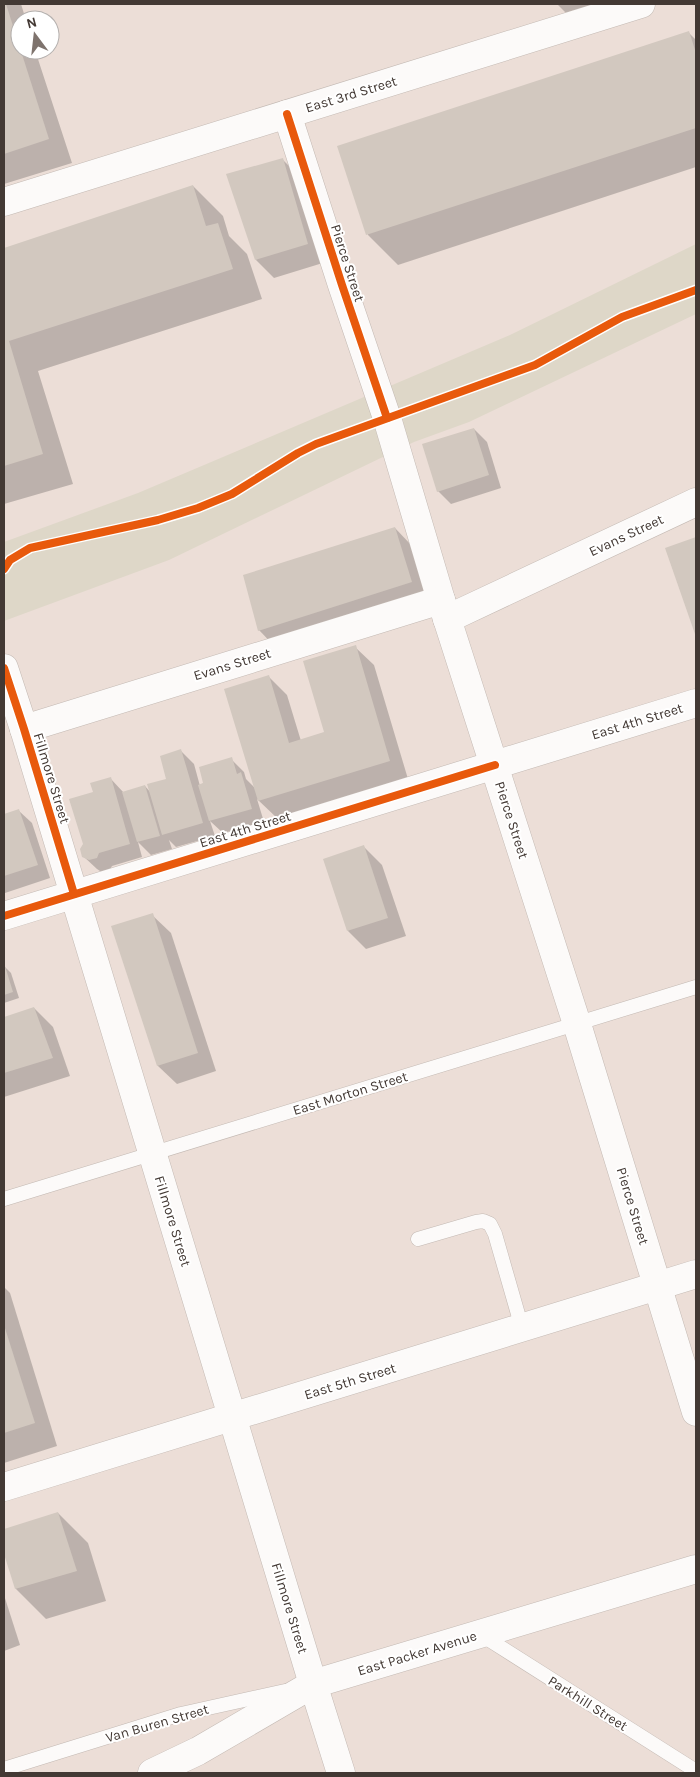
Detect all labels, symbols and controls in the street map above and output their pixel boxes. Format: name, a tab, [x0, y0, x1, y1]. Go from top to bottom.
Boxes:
north arrow	[10, 10, 60, 60]
text: N	[25, 13, 39, 32]
street label: East 3rd Street	[303, 72, 399, 116]
street label: Pierce Street	[327, 222, 368, 304]
street label: Evans Street	[586, 511, 666, 560]
street label: Evans Street	[191, 645, 273, 684]
street label: East 4th Street	[589, 699, 685, 743]
street label: Fillmore Street	[30, 731, 73, 826]
street label: Pierce Street	[491, 779, 532, 861]
street label: East 4th Street	[197, 807, 293, 851]
street label: East Morton Street	[291, 1068, 410, 1119]
street label: Pierce Street	[613, 1165, 652, 1247]
street label: Fillmore Street	[151, 1174, 194, 1269]
street label: East 5th Street	[302, 1359, 398, 1403]
street label: Fillmore Street	[268, 1561, 311, 1656]
street label: East Packer Avenue	[355, 1627, 479, 1680]
street label: Parkhill Street	[545, 1672, 631, 1735]
street label: Van Buren Street	[104, 1701, 211, 1746]

